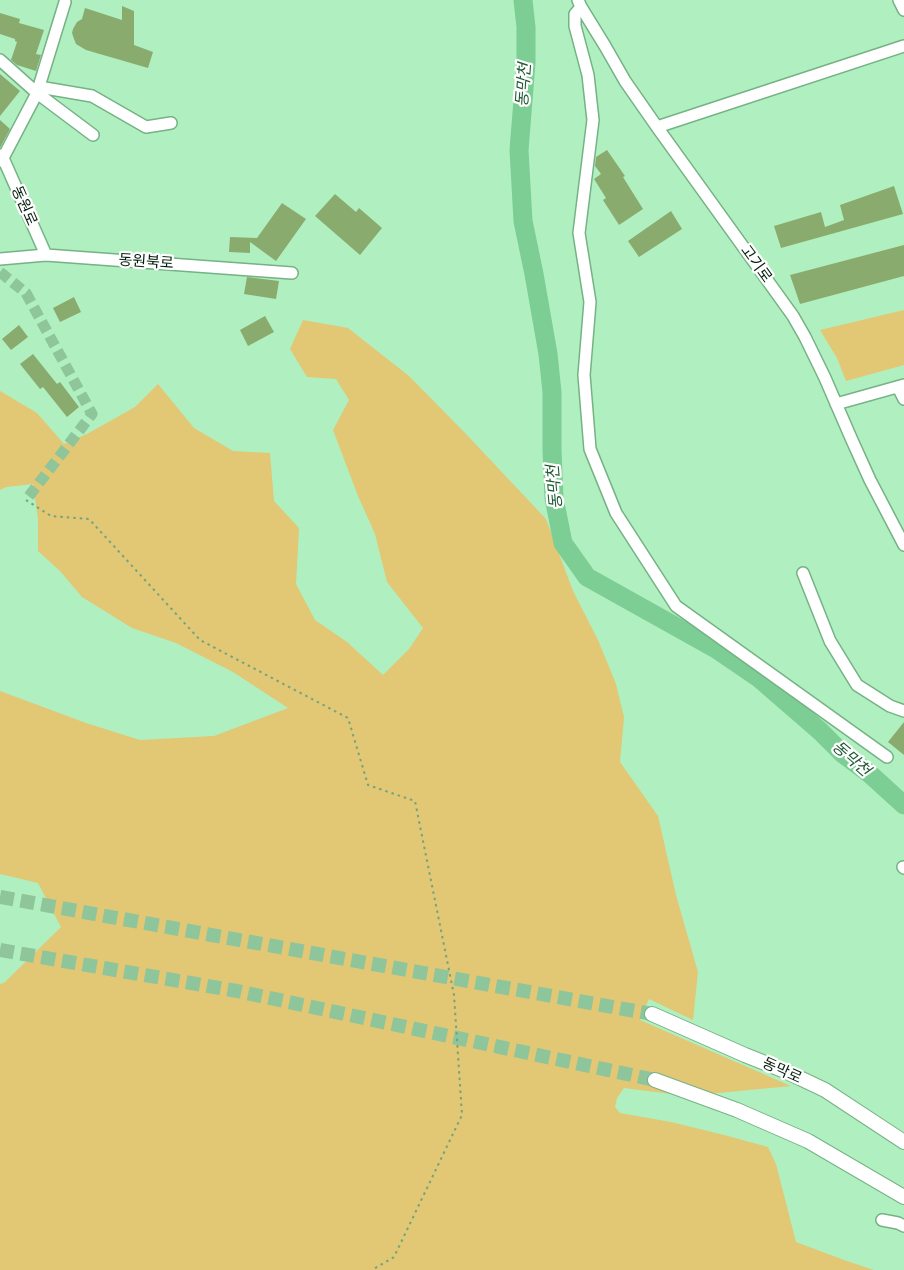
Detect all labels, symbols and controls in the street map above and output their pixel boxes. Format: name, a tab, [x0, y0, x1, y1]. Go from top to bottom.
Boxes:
water label: 동막천	[513, 62, 535, 108]
street label: 동원로	[7, 183, 41, 229]
street label: 고기로	[737, 242, 775, 286]
street label: 동원북로	[118, 251, 174, 273]
water label: 동막천	[544, 464, 566, 510]
water label: 동막천	[828, 737, 874, 781]
street label: 동막로	[759, 1054, 805, 1088]

